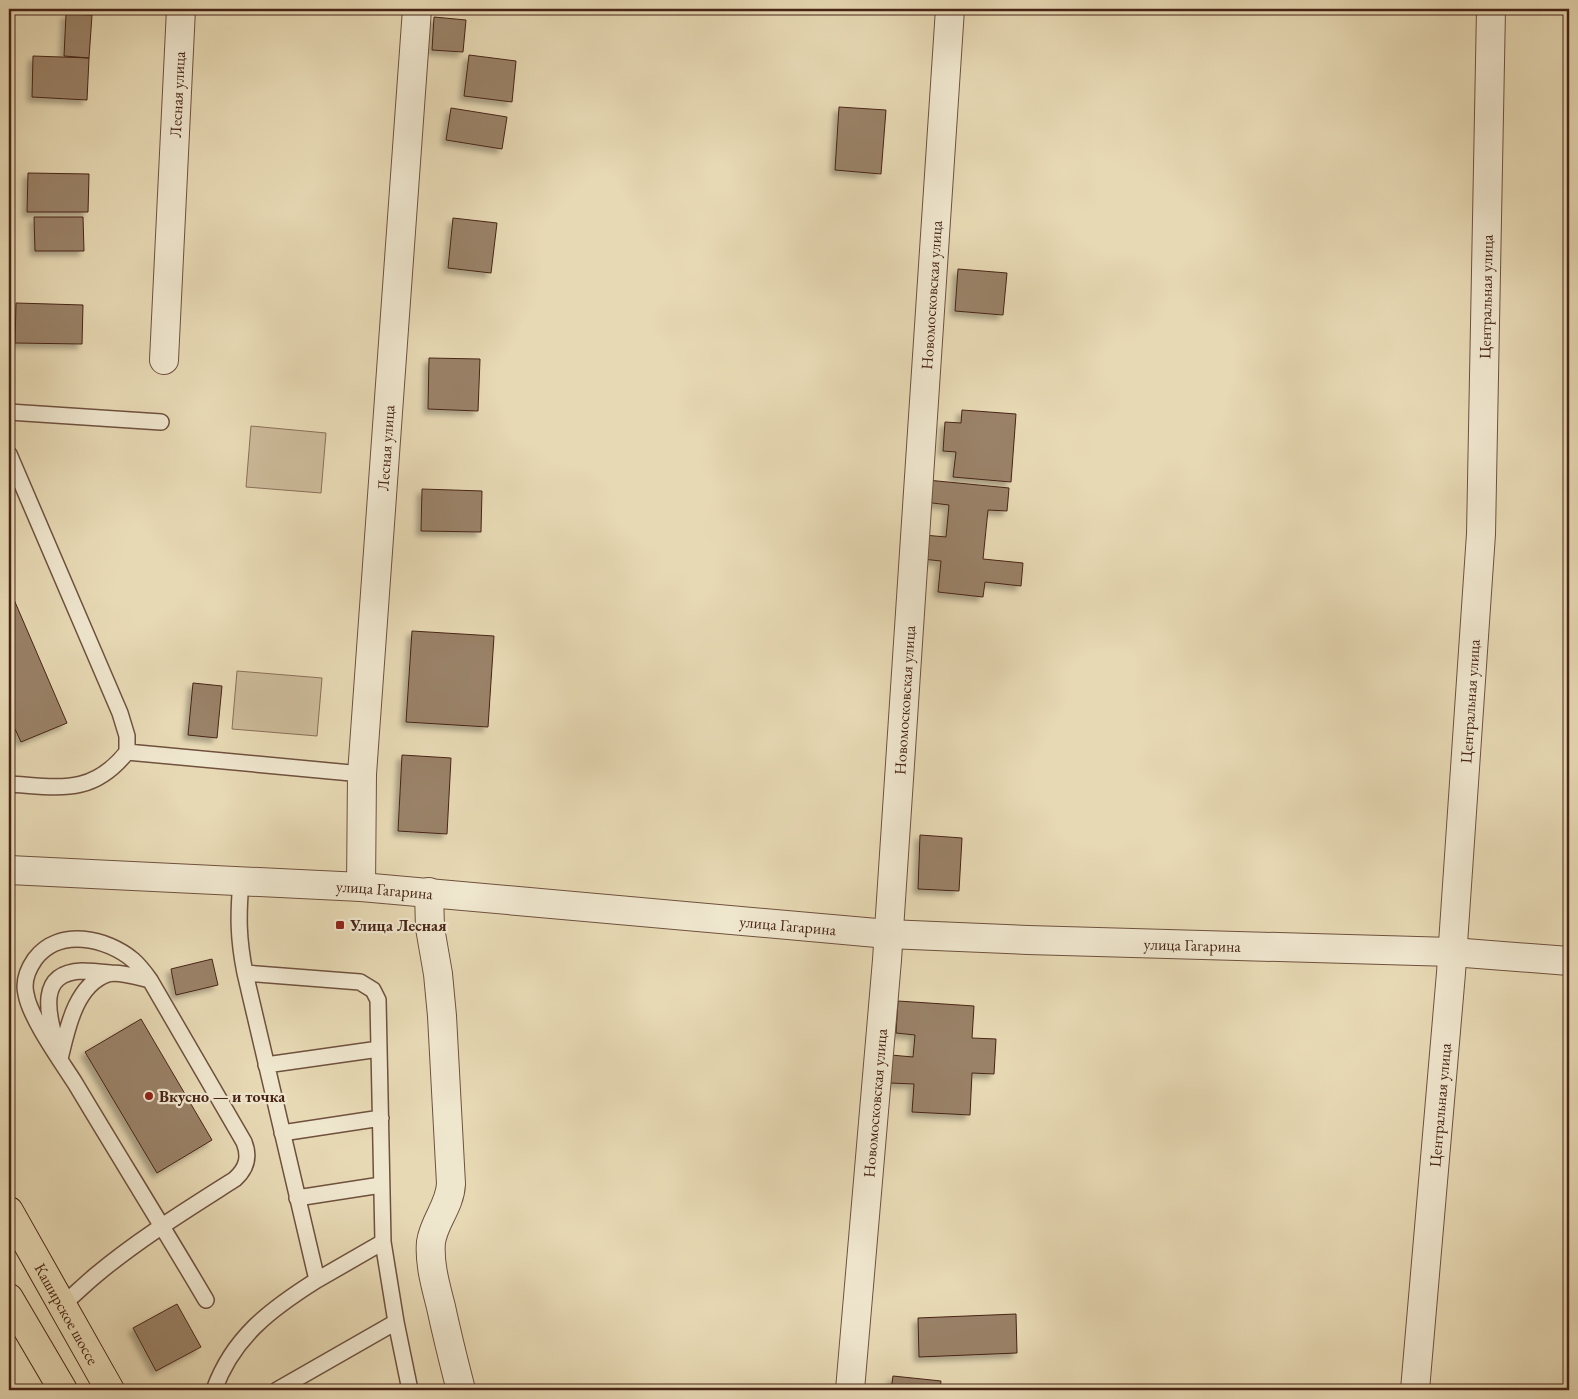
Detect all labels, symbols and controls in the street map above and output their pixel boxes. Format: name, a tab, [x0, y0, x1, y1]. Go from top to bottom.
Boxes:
street label: Лесная улица	[165, 50, 190, 138]
street label: Новомосковская улица	[916, 219, 947, 370]
street label: Центральная улица	[1474, 234, 1498, 359]
street label: Лесная улица	[372, 404, 400, 492]
street label: Новомосковская улица	[889, 624, 920, 776]
street label: Центральная улица	[1455, 638, 1485, 764]
street label: улица Гагарина	[336, 876, 434, 904]
street label: улица Гагарина	[739, 911, 838, 940]
place label: Улица Лесная	[349, 915, 447, 936]
marker: Улица Лесная	[334, 919, 346, 931]
street label: улица Гагарина	[1143, 933, 1242, 957]
street label: Новомосковская улица	[858, 1027, 892, 1179]
street label: Центральная улица	[1424, 1042, 1456, 1168]
place label: Вкусно — и точка	[159, 1086, 286, 1107]
marker: Вкусно — и точка	[143, 1090, 155, 1102]
street label: Каширское шоссе	[30, 1259, 104, 1369]

